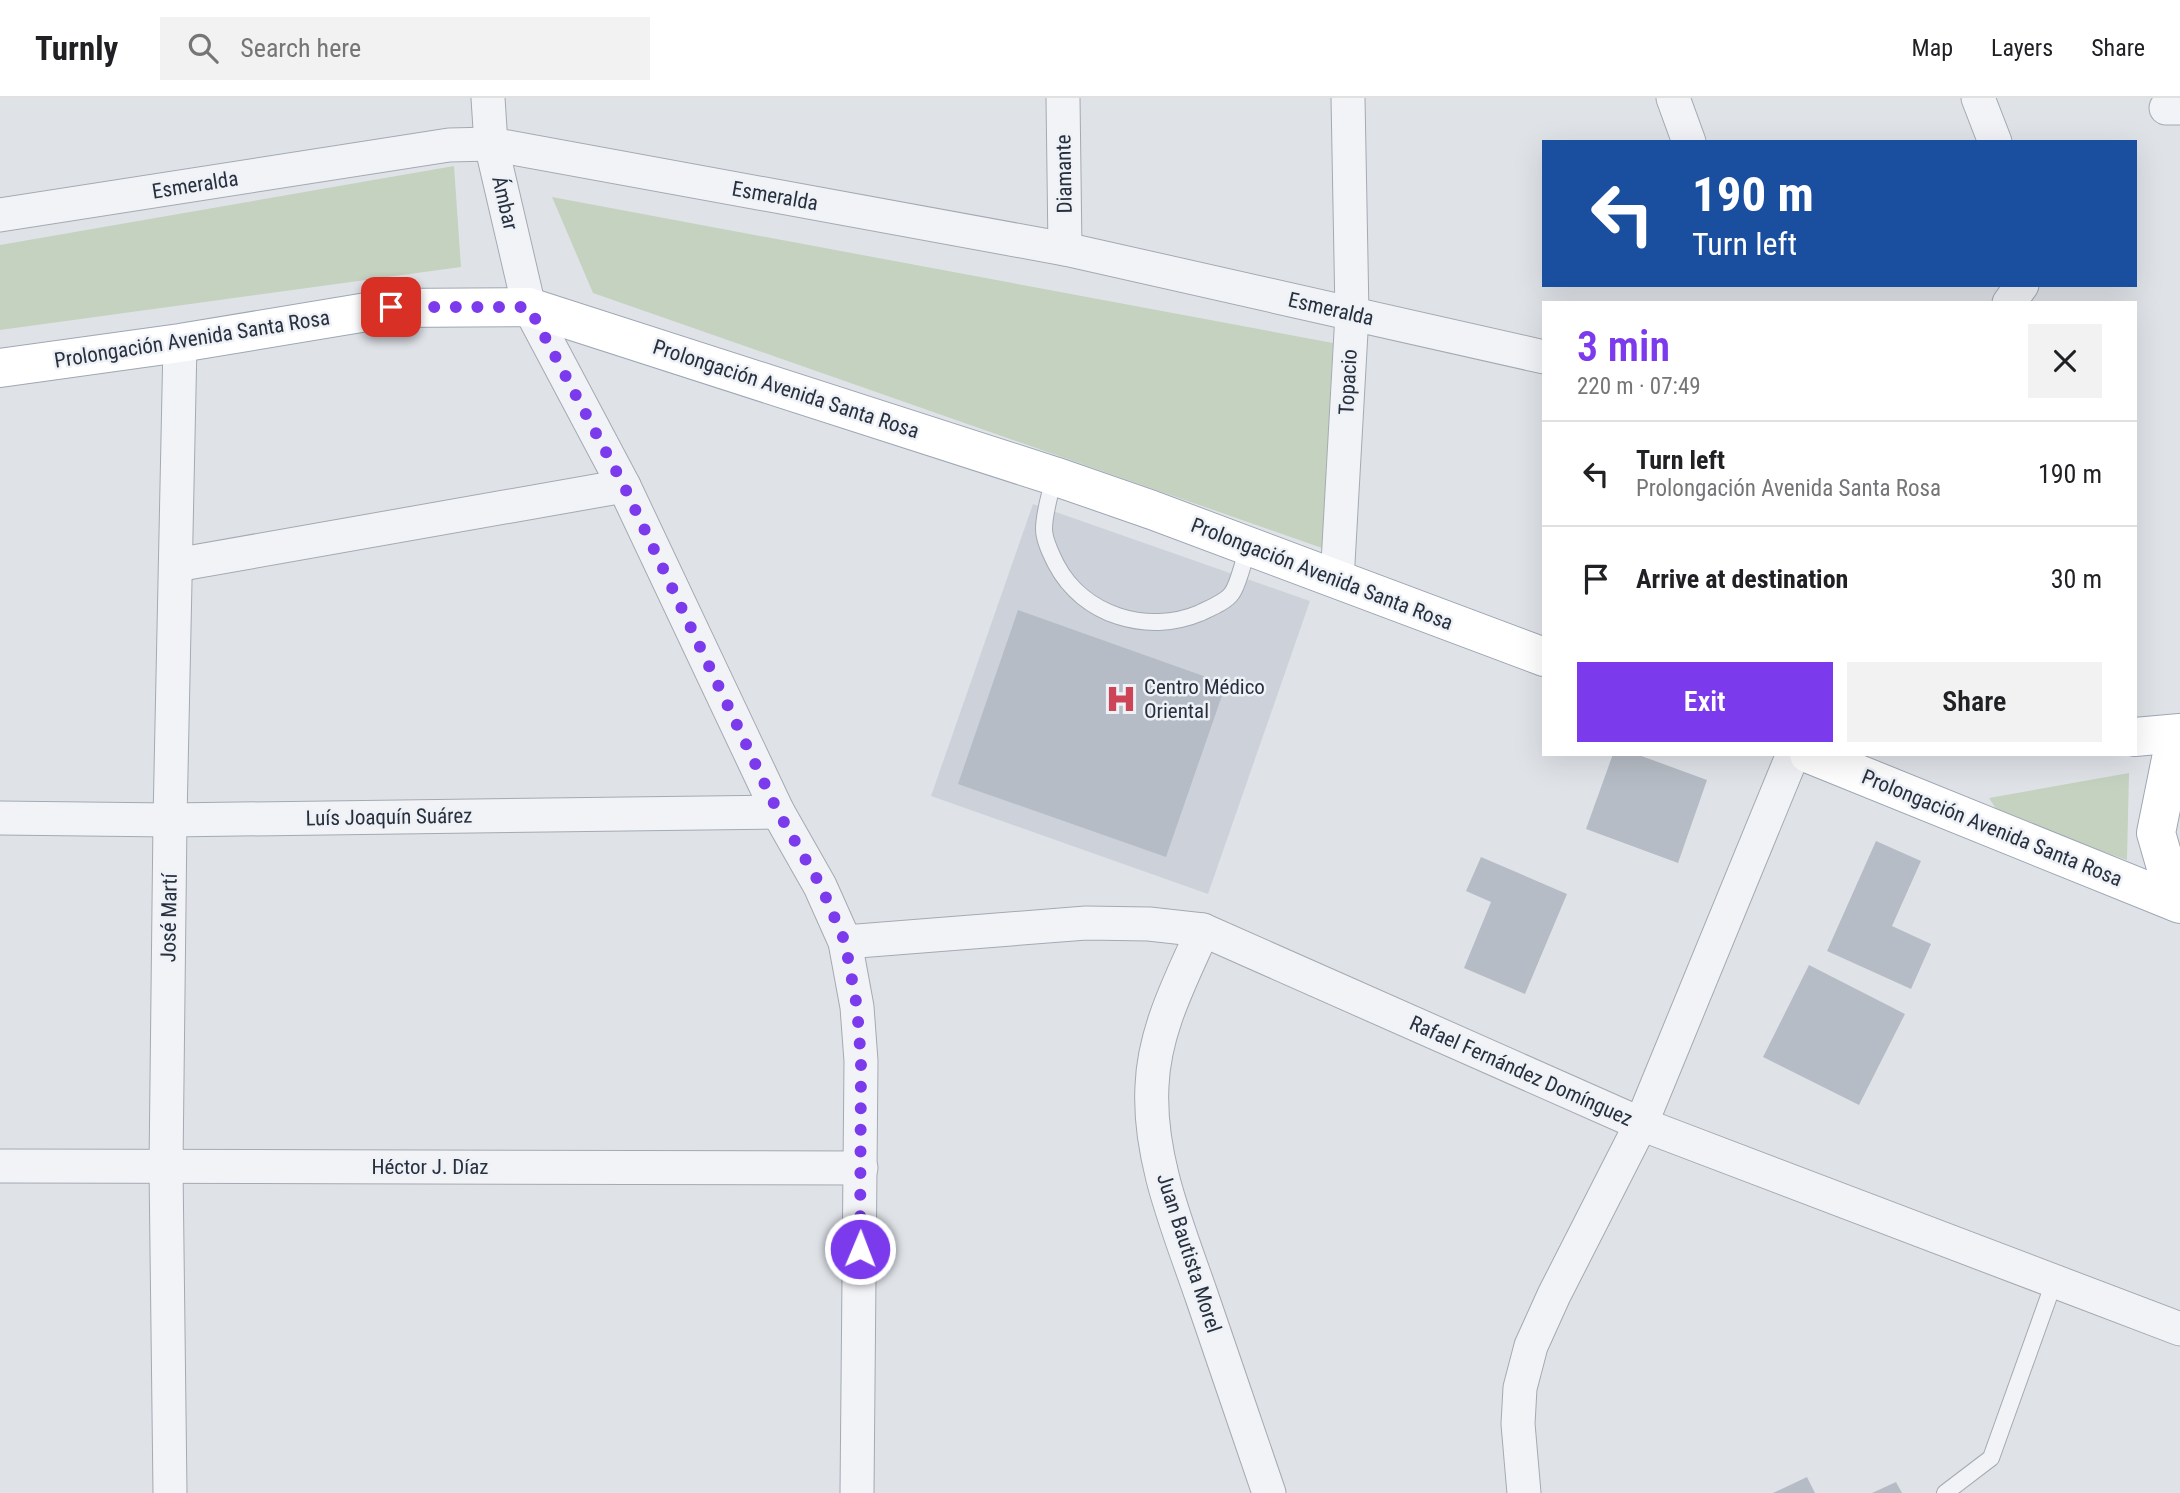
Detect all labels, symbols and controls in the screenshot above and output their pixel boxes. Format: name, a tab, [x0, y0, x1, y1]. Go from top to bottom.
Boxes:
search box	[160, 17, 650, 80]
text: Turnly	[35, 29, 118, 68]
icon: search	[184, 29, 222, 67]
text: Search here	[240, 33, 361, 63]
text: Map	[1912, 34, 1953, 62]
text: Layers	[1991, 34, 2053, 62]
text: Share	[2091, 34, 2145, 62]
street label: Diamante	[1051, 134, 1077, 214]
street label: Esmeralda	[150, 166, 240, 204]
text: 190 m	[1692, 166, 1814, 223]
icon: left	[1577, 168, 1668, 259]
street label: Ámbar	[487, 174, 523, 232]
street label: Esmeralda	[730, 177, 820, 215]
text: Turn left	[1692, 225, 1797, 263]
pin	[361, 277, 421, 337]
icon: arrive	[372, 288, 410, 326]
street label: Esmeralda	[1286, 288, 1376, 330]
street label: Prolongación Avenida Santa Rosa	[53, 305, 331, 373]
text: 3 min	[1577, 322, 1670, 371]
button: close	[2028, 324, 2102, 398]
street label: Prolongación Avenida Santa Rosa	[650, 335, 922, 443]
street label: Topacio	[1334, 348, 1362, 416]
text: 220 m · 07:49	[1577, 373, 1701, 400]
text: Turn left	[1636, 445, 1725, 475]
icon: left	[1577, 455, 1615, 493]
text: 190 m	[2038, 459, 2102, 489]
text: Prolongación Avenida Santa Rosa	[1636, 475, 1941, 502]
street label: Prolongación Avenida Santa Rosa	[1188, 513, 1456, 635]
icon: arrive	[1577, 560, 1615, 598]
text: Arrive at destination	[1636, 564, 1848, 594]
text: 30 m	[2051, 564, 2102, 594]
button: Exit	[1577, 662, 1833, 742]
button: Share	[1847, 662, 2102, 742]
place label: Centro Médico Oriental	[1144, 675, 1265, 723]
hospital icon: Centro Médico Oriental	[1104, 682, 1138, 716]
street label: Prolongación Avenida Santa Rosa	[1858, 765, 2126, 891]
street label: Luís Joaquín Suárez	[305, 804, 473, 830]
street label: José Martí	[156, 872, 182, 963]
street label: Rafael Fernández Domínguez	[1406, 1011, 1636, 1131]
street label: Héctor J. Díaz	[371, 1155, 489, 1179]
street label: Juan Bautista Morel	[1152, 1170, 1226, 1336]
position arrow	[823, 1212, 897, 1286]

